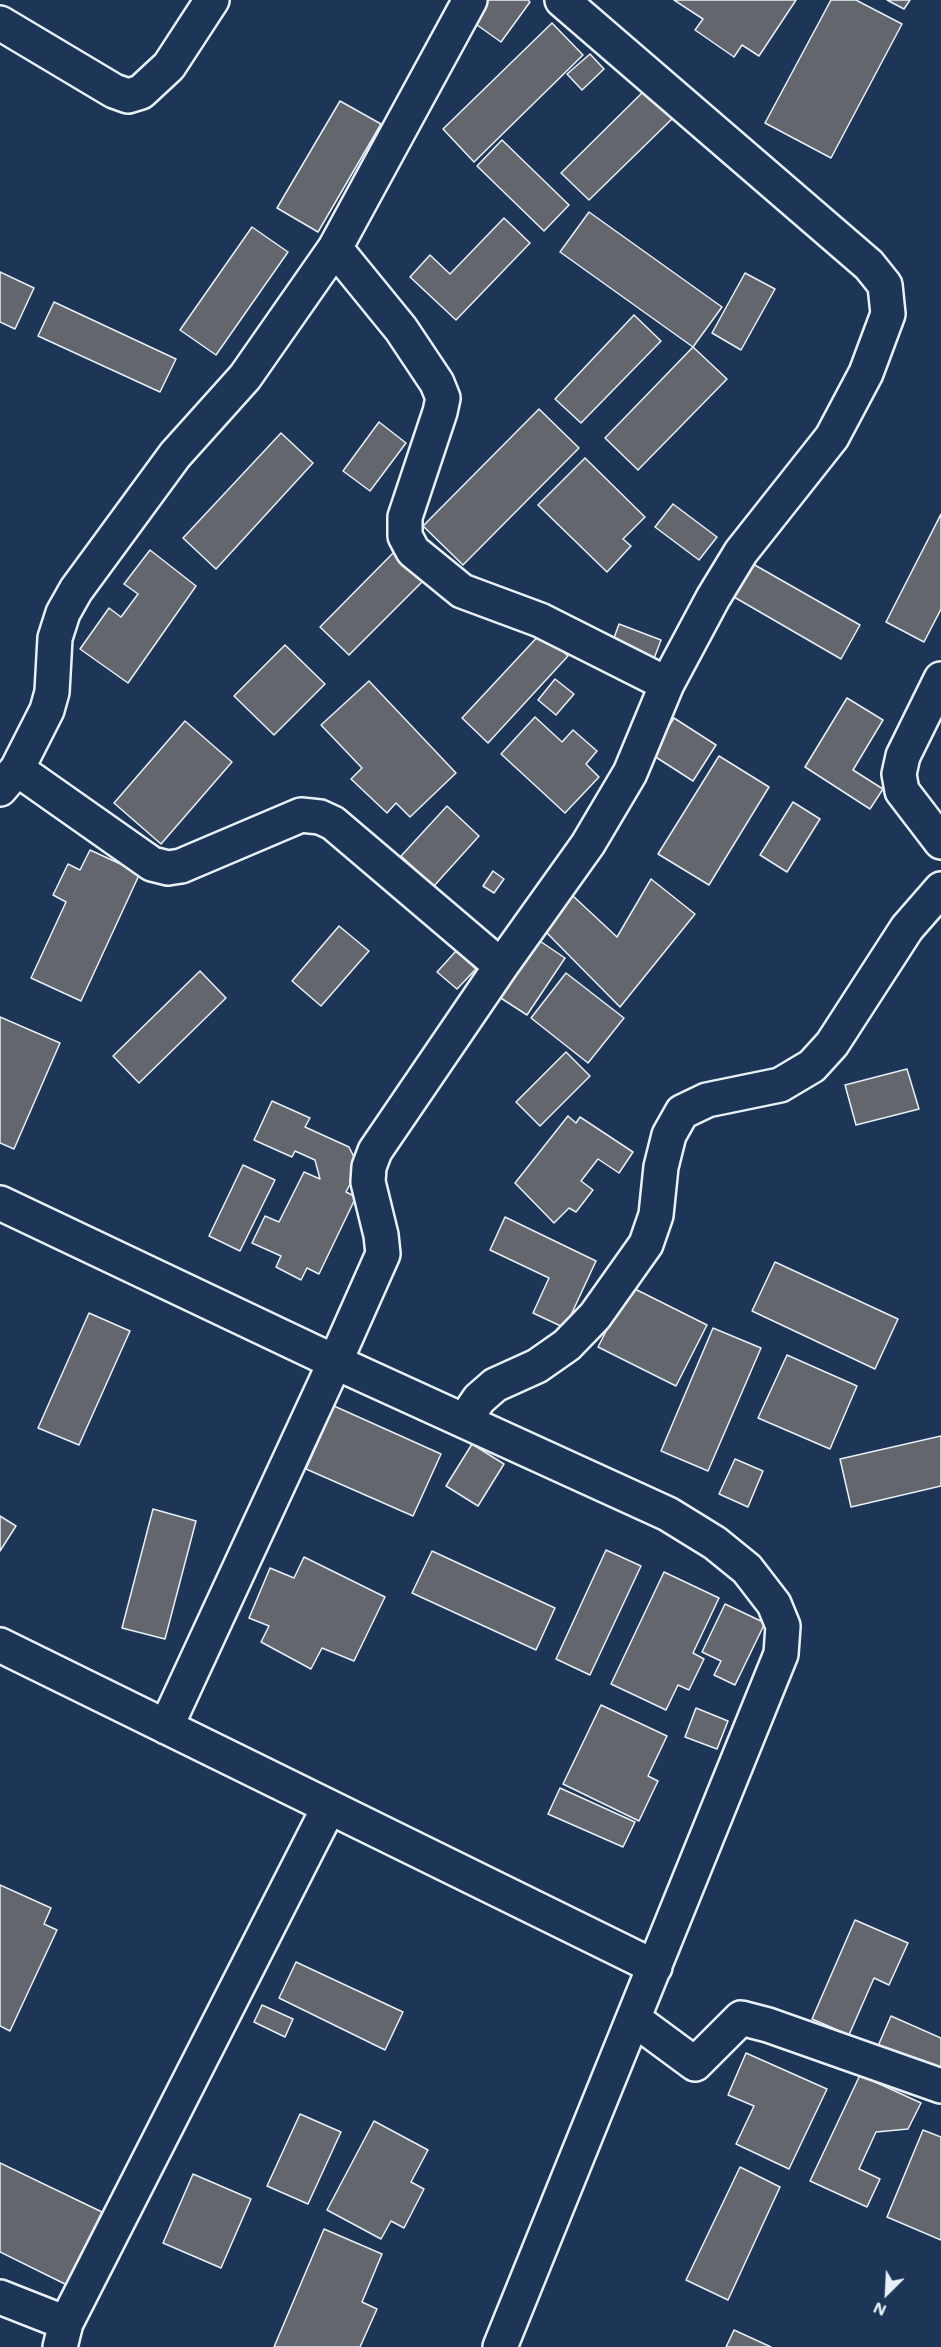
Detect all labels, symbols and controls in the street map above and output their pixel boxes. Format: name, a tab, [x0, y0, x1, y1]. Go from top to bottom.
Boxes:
north arrow	[857, 2263, 917, 2323]
text: N	[870, 2298, 889, 2322]

